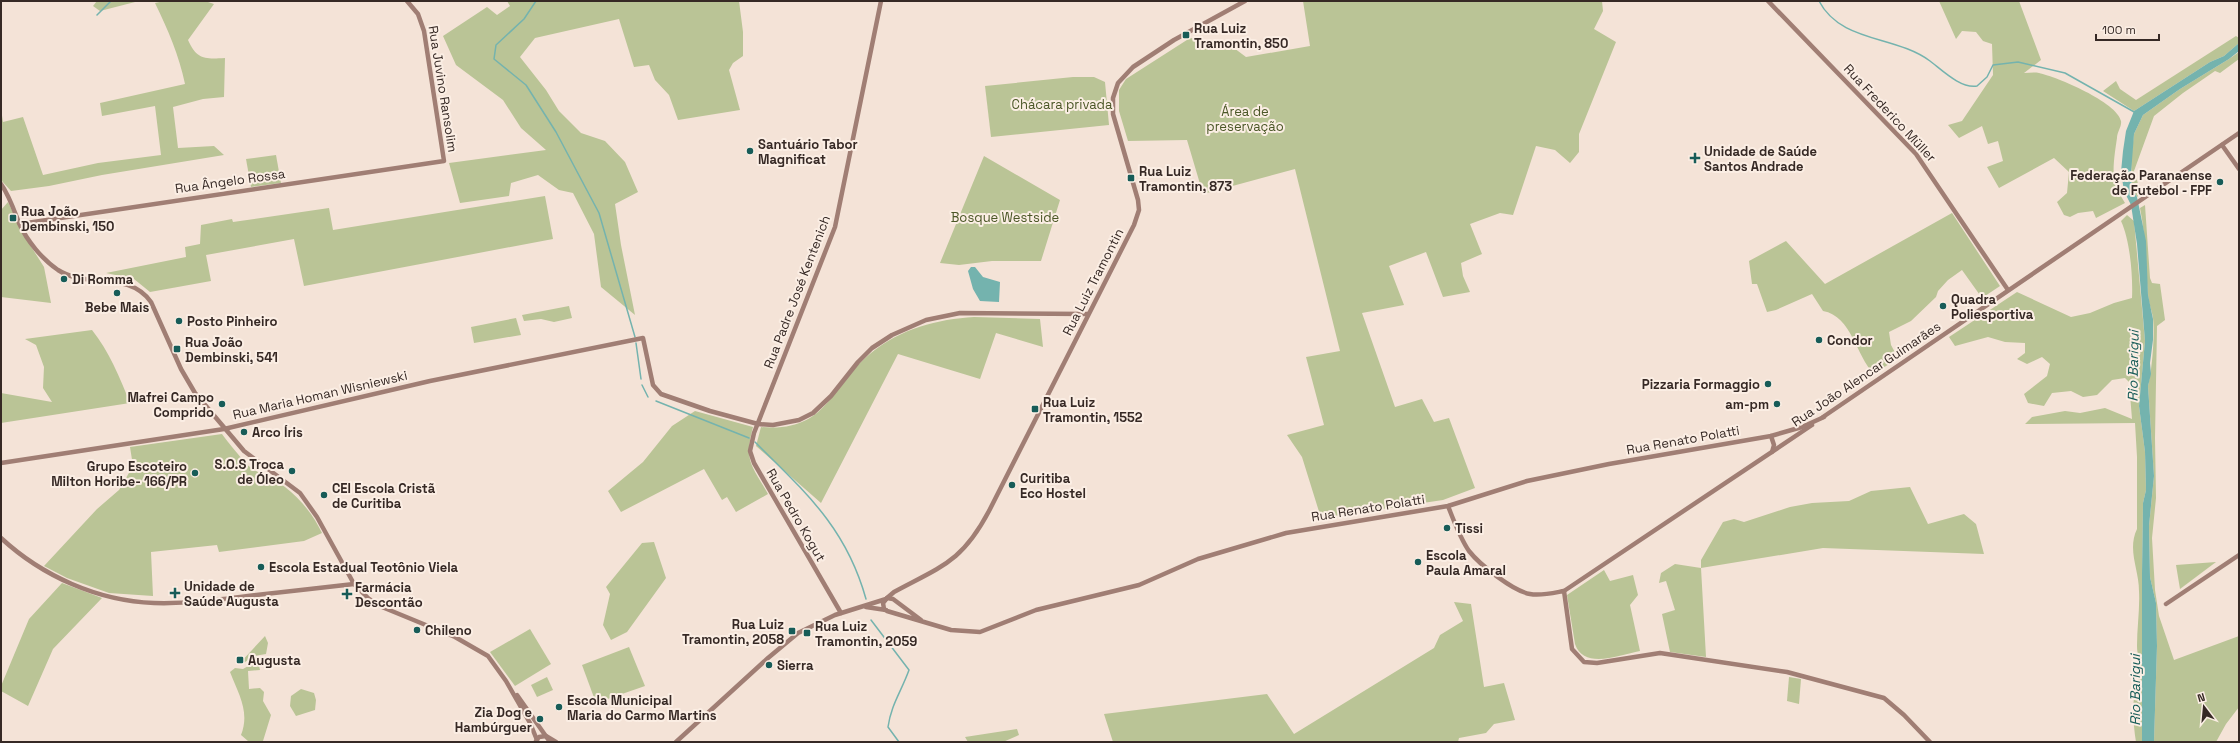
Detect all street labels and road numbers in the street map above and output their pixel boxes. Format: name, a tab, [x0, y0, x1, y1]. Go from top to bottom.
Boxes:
street label: Rua Juvino Ransolim	[425, 24, 461, 154]
street label: Rua Frederico Müller	[1840, 60, 1940, 166]
street label: Rua Ângelo Rossa	[174, 165, 287, 197]
street label: Rua Padre José Kentenich	[760, 213, 834, 371]
street label: Rua Luiz Tramontin	[1059, 226, 1127, 338]
street label: Rua João Alencar Guimarães	[1788, 318, 1944, 430]
street label: Rua Maria Homan Wisniewski	[231, 367, 409, 423]
street label: Rua Renato Polatti	[1625, 422, 1741, 458]
street label: Rua Pedro Kogut	[762, 465, 830, 565]
street label: Rua Renato Polatti	[1310, 491, 1426, 525]

